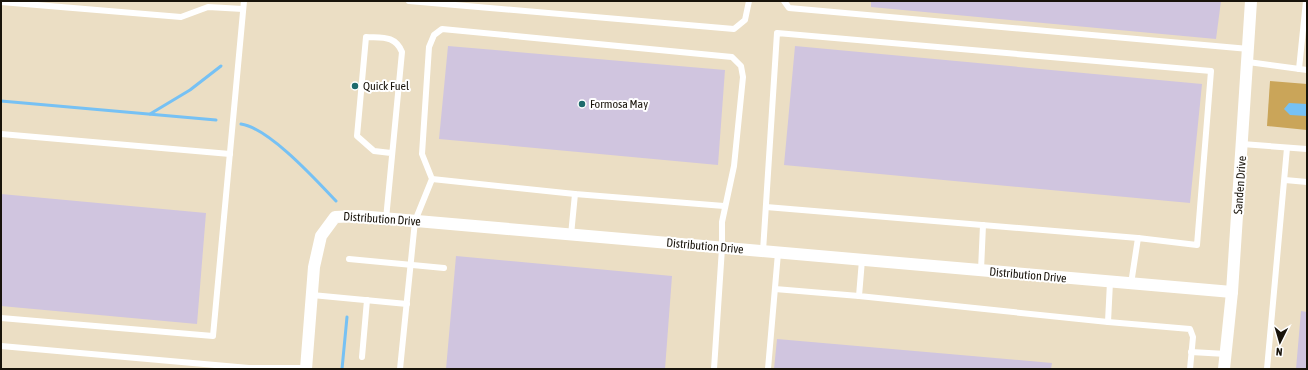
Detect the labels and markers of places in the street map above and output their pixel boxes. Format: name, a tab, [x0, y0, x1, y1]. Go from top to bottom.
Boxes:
place label: Quick Fuel	[363, 79, 410, 93]
marker: Quick Fuel	[350, 81, 360, 91]
place label: Formosa May	[590, 97, 648, 111]
marker: Formosa May	[577, 99, 587, 109]

